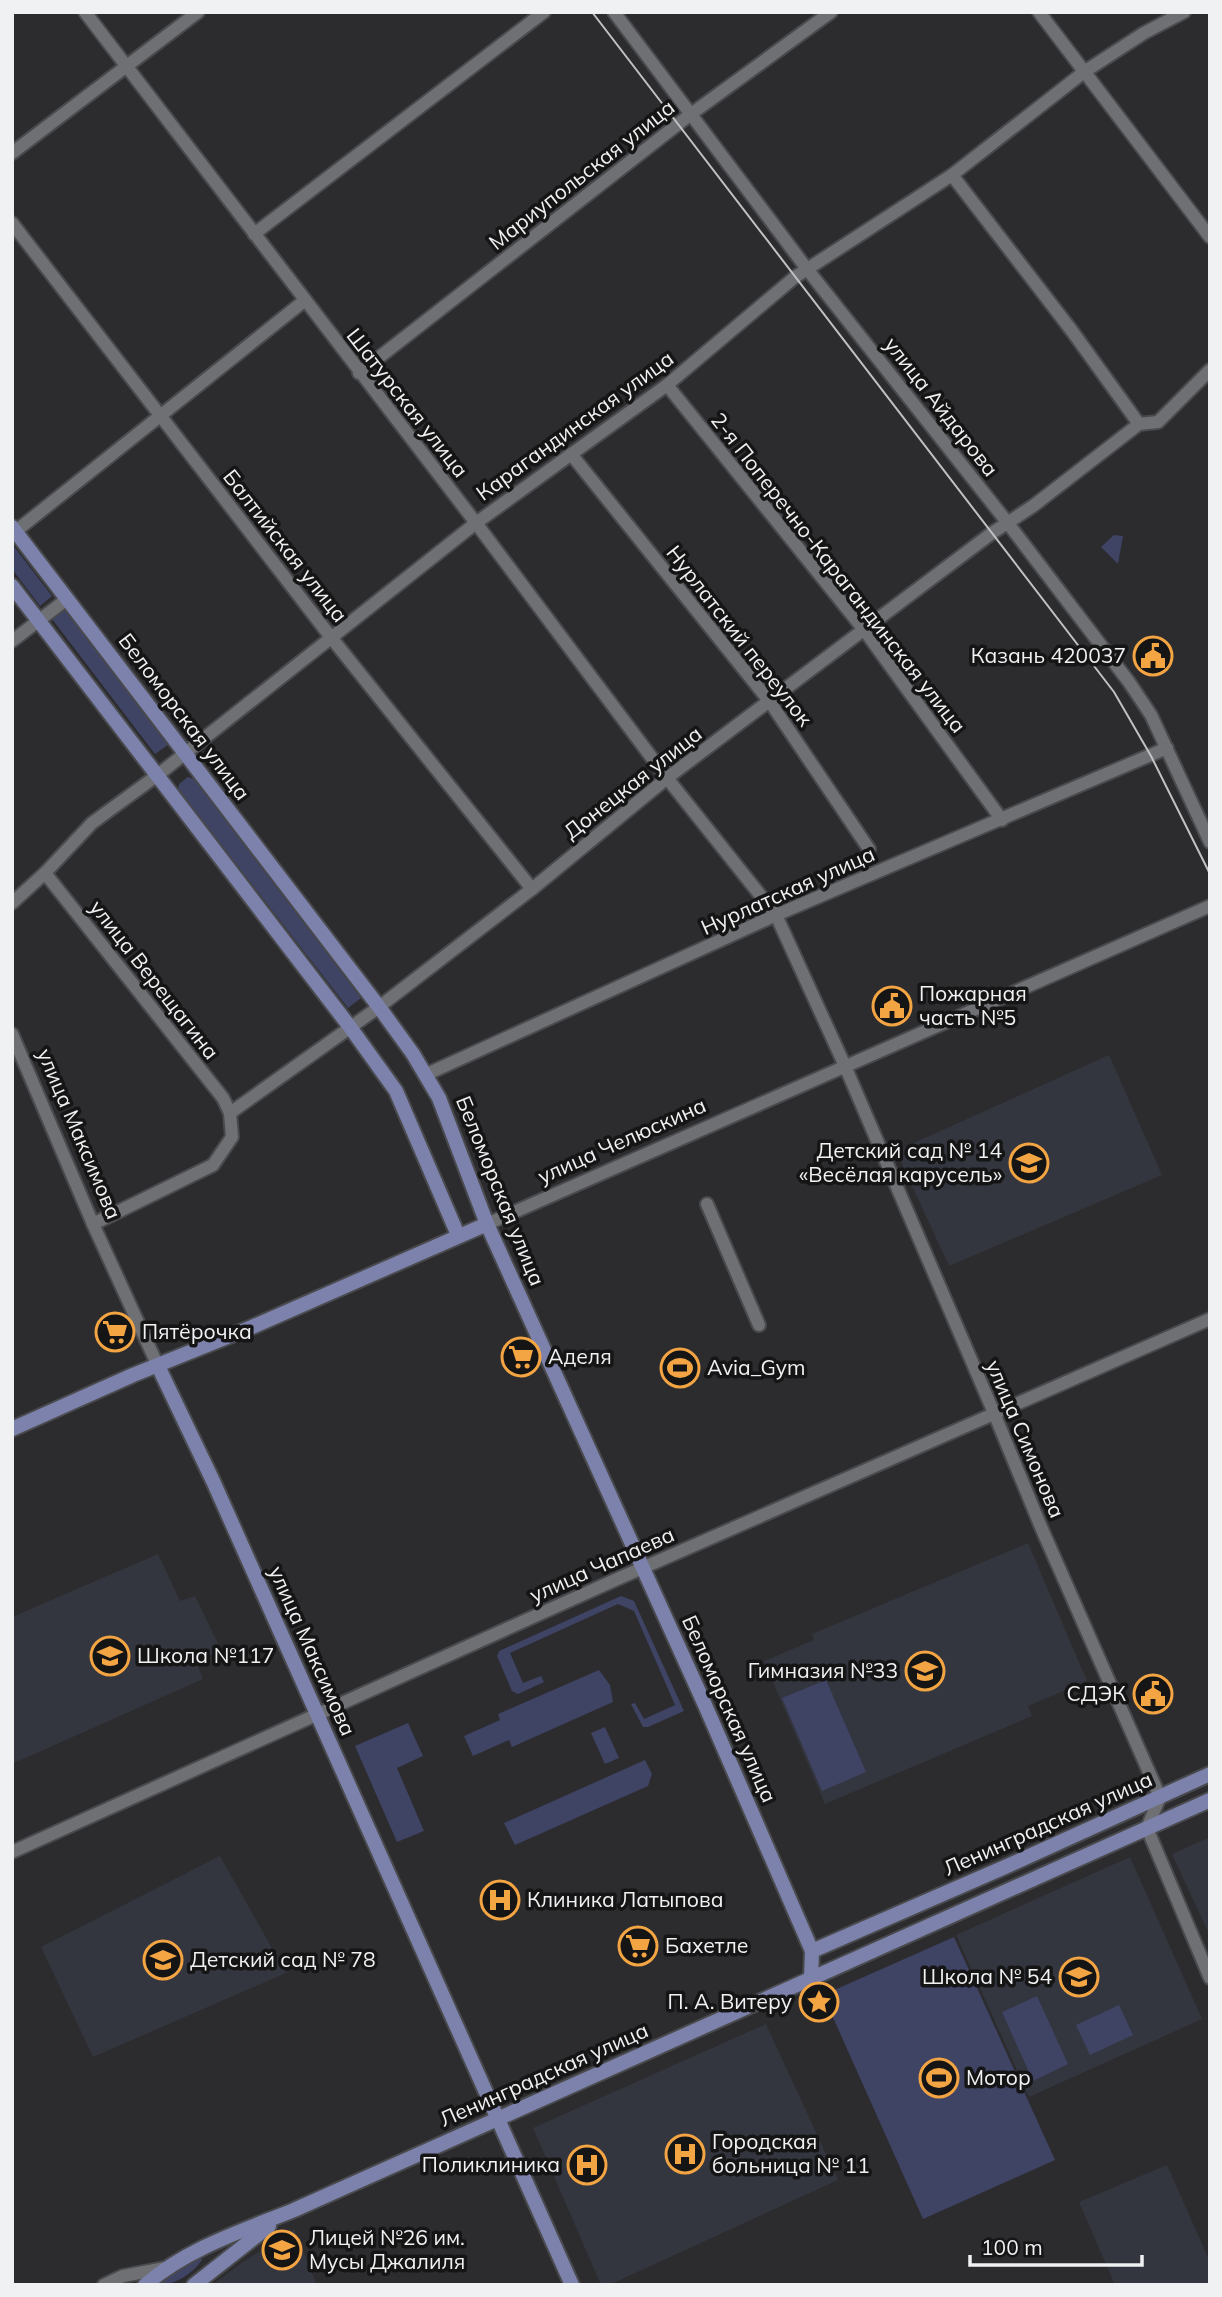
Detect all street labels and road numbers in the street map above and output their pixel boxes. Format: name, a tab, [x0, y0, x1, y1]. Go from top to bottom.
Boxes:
street label: Мариупольская улица	[483, 94, 680, 255]
street label: Шатурская улица	[341, 323, 474, 482]
street label: улица Айдарова	[879, 332, 1004, 481]
street label: Карагандинская улица	[471, 345, 678, 506]
street label: 2-я Поперечно-Карагандинская улица	[706, 407, 972, 738]
street label: Балтийская улица	[218, 464, 354, 627]
street label: Нурлатский переулок	[661, 540, 819, 731]
street label: Беломорская улица	[113, 628, 256, 805]
street label: Донецкая улица	[558, 720, 707, 844]
street label: Нурлатская улица	[697, 840, 879, 940]
street label: улица Верещагина	[85, 895, 225, 1064]
street label: улица Максимова	[32, 1044, 128, 1223]
street label: улица Челюскина	[533, 1091, 710, 1189]
street label: Беломорская улица	[451, 1092, 551, 1289]
street label: улица Симонова	[981, 1356, 1071, 1522]
street label: улица Чапаева	[525, 1521, 678, 1608]
street label: улица Максимова	[264, 1562, 362, 1739]
street label: Беломорская улица	[677, 1611, 783, 1806]
street label: Ленинградская улица	[939, 1765, 1156, 1881]
street label: Ленинградская улица	[435, 2016, 652, 2132]

